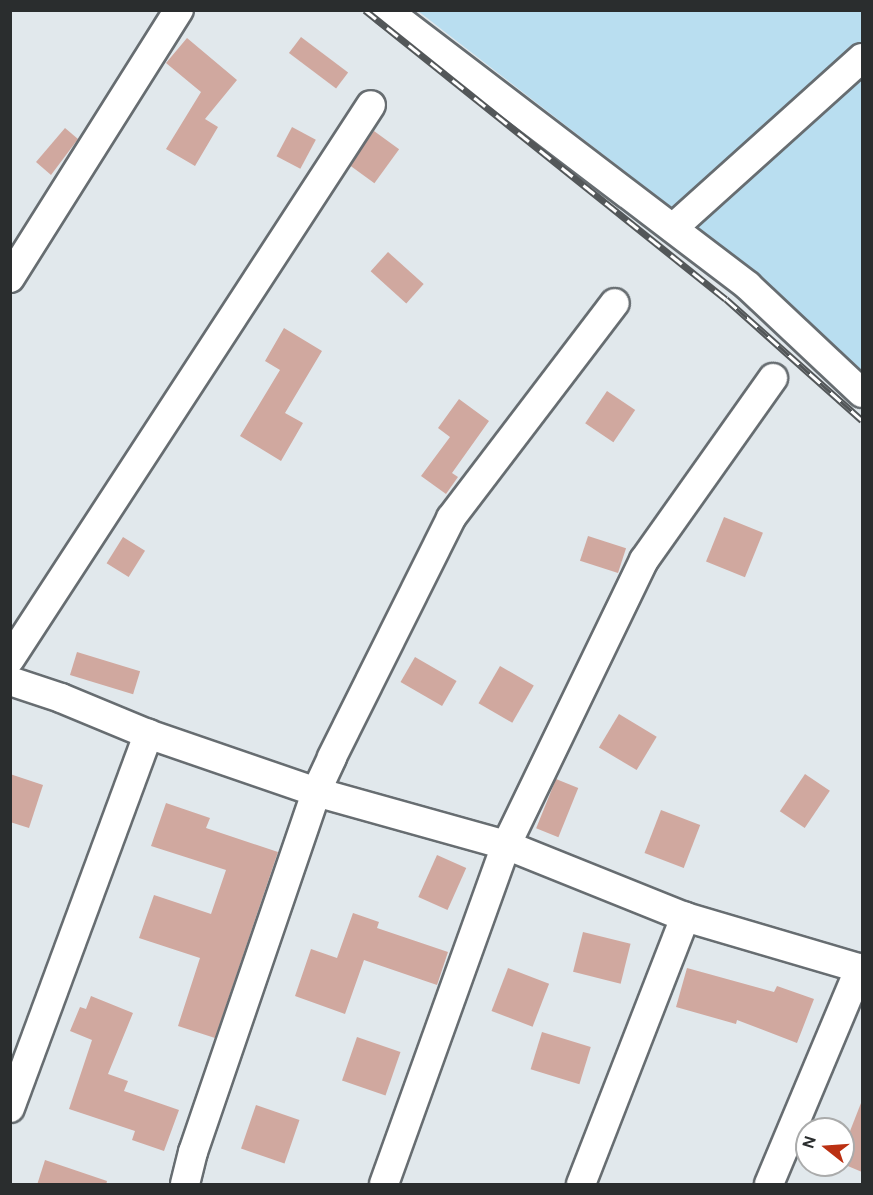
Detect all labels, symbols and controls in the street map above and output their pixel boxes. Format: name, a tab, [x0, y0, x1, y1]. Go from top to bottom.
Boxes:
north arrow	[795, 1117, 855, 1177]
text: N	[797, 1134, 821, 1151]

